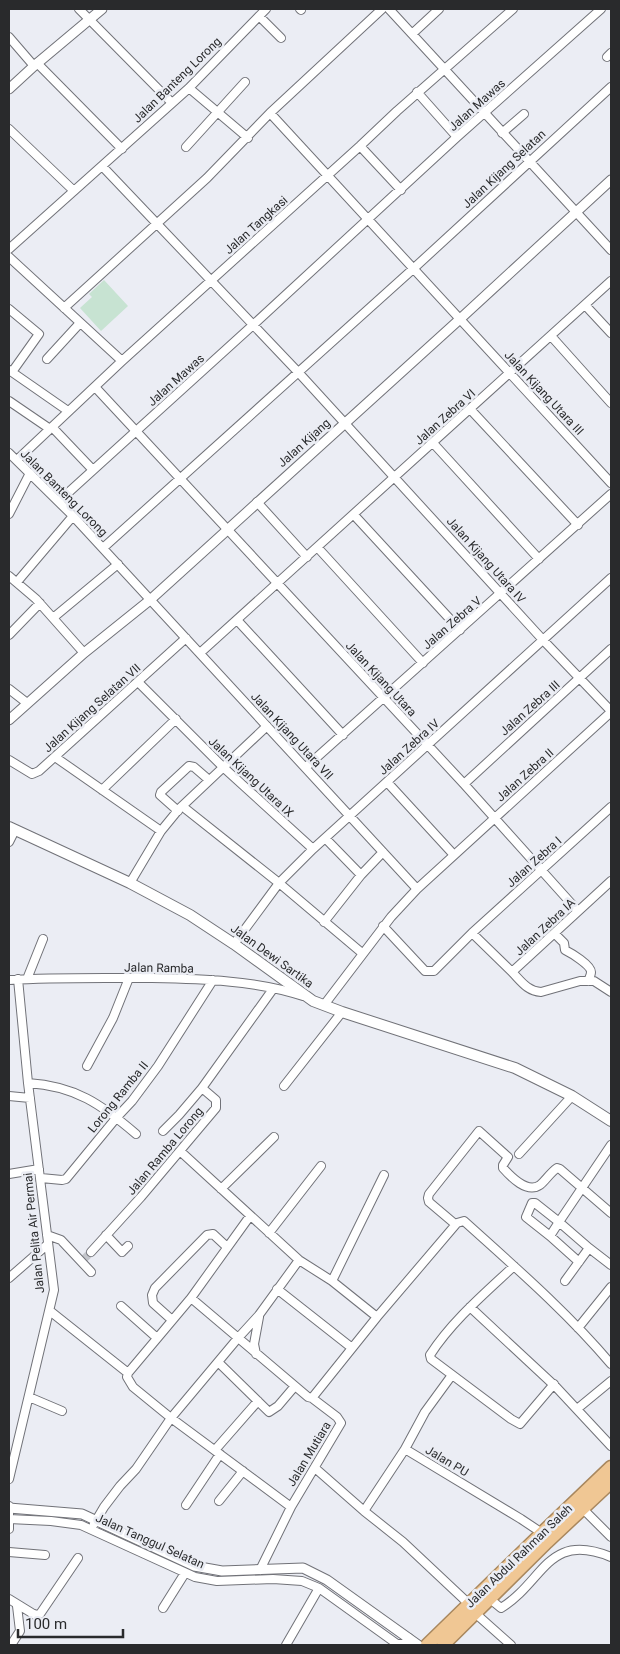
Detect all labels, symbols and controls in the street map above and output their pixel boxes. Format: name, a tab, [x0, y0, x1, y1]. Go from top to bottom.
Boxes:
street label: Jalan Banteng Lorong	[130, 34, 224, 126]
street label: Jalan Mawas	[446, 76, 508, 134]
street label: Jalan Kijang Selatan	[460, 127, 548, 211]
street label: Jalan Tangkasi	[222, 193, 290, 257]
street label: Jalan Kijang Utara III	[501, 348, 587, 438]
street label: Jalan Mawas	[145, 351, 207, 409]
street label: Jalan Zebra VI	[412, 386, 478, 448]
street label: Jalan Kijang	[275, 416, 333, 470]
street label: Jalan Banteng Lorong	[18, 447, 110, 539]
street label: Jalan Kijang Utara IV	[444, 514, 529, 606]
street label: Jalan Zebra V	[420, 593, 485, 652]
street label: Jalan Kijang Utara	[343, 639, 419, 719]
street label: Jalan Kijang Selatan VII	[41, 661, 143, 755]
street label: Jalan Zebra III	[497, 678, 563, 738]
street label: Jalan Kijang Utara VII	[248, 689, 336, 783]
street label: Jalan Zebra IV	[376, 716, 442, 778]
street label: Jalan Kijang Utara IX	[206, 734, 297, 820]
street label: Jalan Zebra II	[493, 746, 557, 804]
street label: Jalan Zebra I	[504, 834, 564, 890]
street label: Jalan Zebra IA	[512, 896, 578, 958]
street label: Jalan Dewi Sartika	[228, 921, 316, 991]
street label: Jalan Ramba	[124, 960, 194, 976]
street label: Lorong Ramba II	[85, 1059, 151, 1135]
street label: Jalan Ramba Lorong	[124, 1104, 206, 1198]
street label: Jalan Pelita Air Permai	[21, 1172, 47, 1294]
street label: Jalan Mutiara	[284, 1419, 334, 1489]
street label: Jalan PU	[423, 1443, 471, 1479]
street label: Jalan Abdul Rahman Saleh	[463, 1501, 575, 1611]
street label: Jalan Tanggul Selatan	[93, 1511, 207, 1571]
scale bar	[18, 1606, 122, 1638]
text: 100 m	[25, 1615, 67, 1633]

